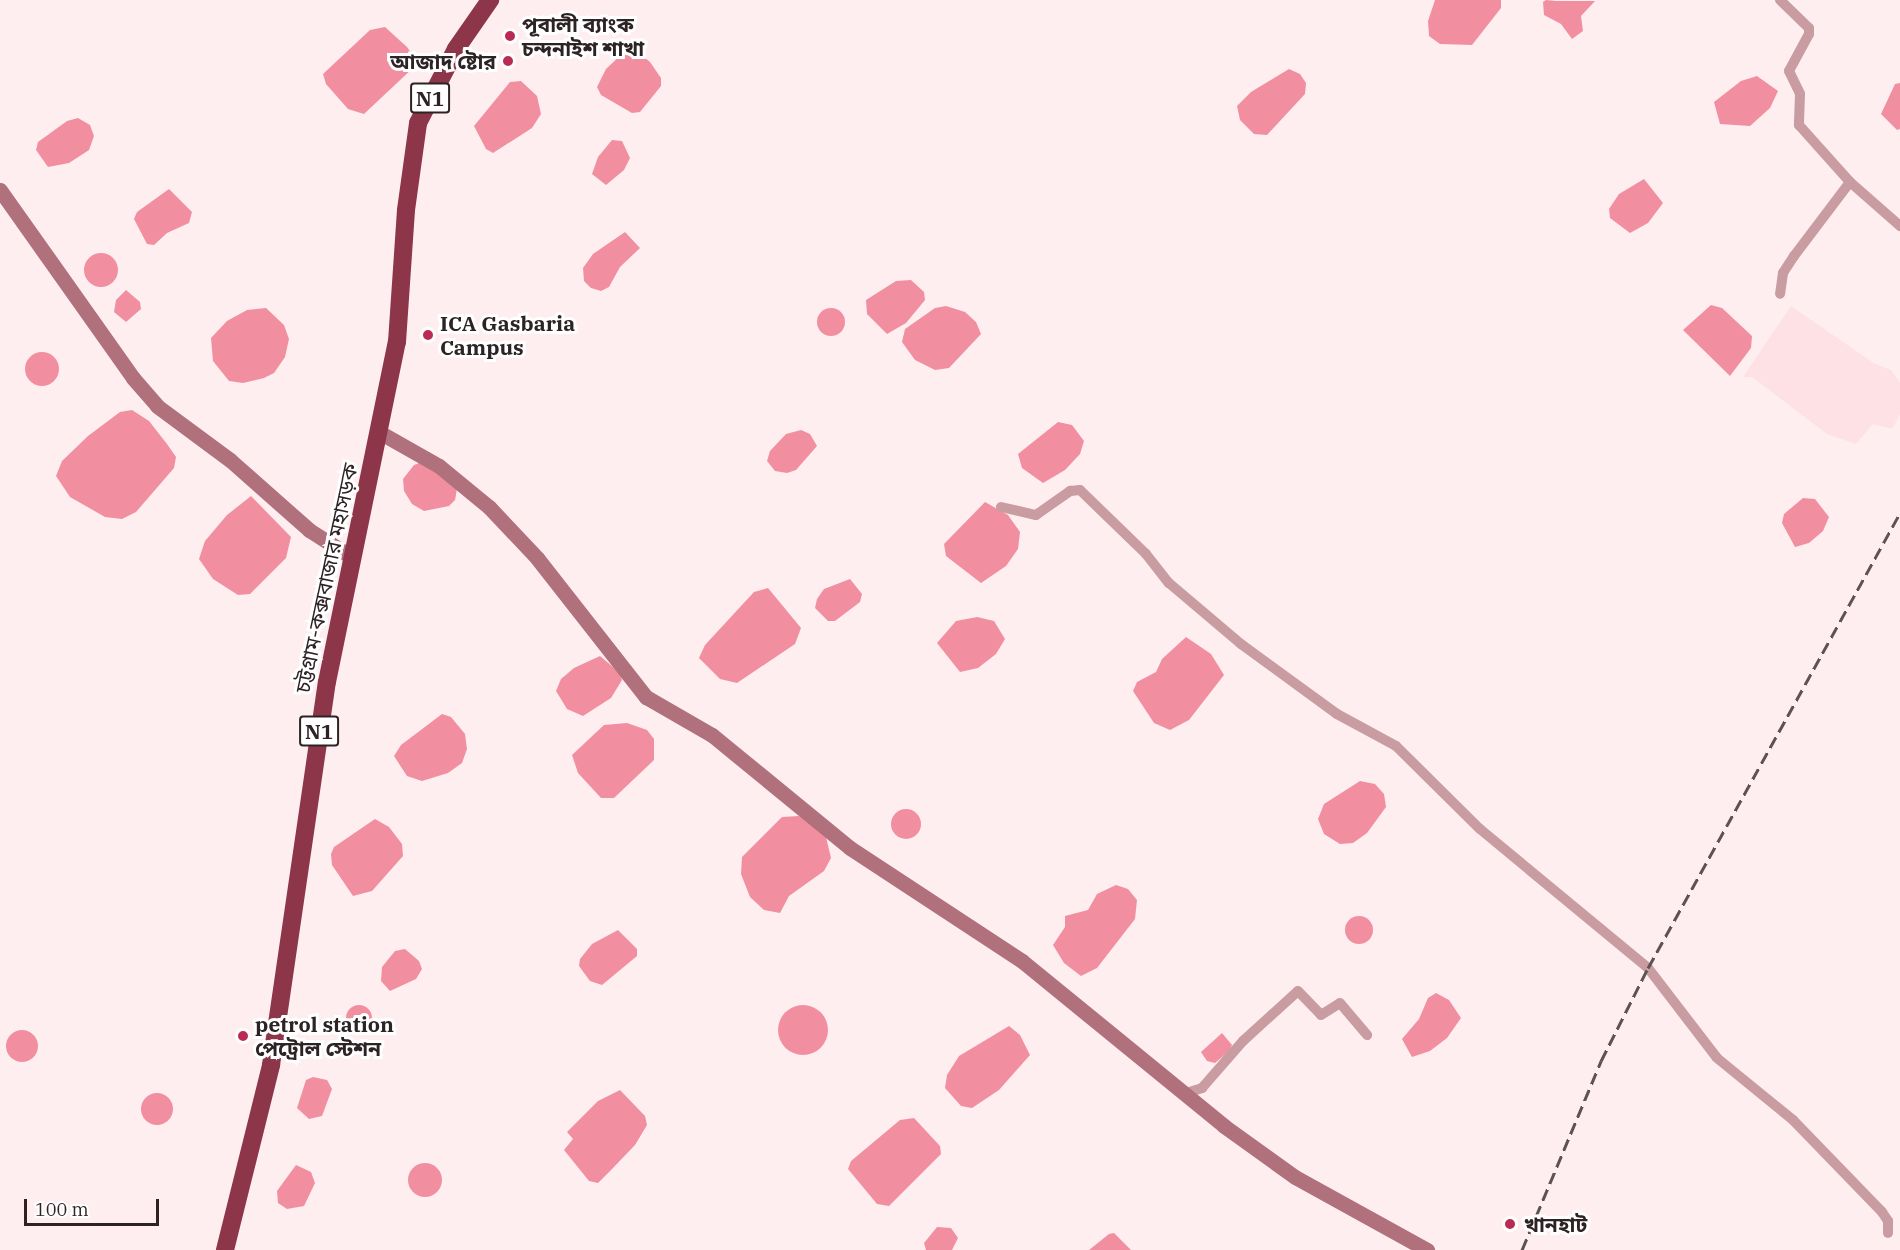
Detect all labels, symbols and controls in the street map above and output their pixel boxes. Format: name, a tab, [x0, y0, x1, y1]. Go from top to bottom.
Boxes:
place label: পূবালী ব্যাংক চন্দনাইশ শাখা	[522, 11, 644, 61]
marker: পূবালী ব্যাংক চন্দনাইশ শাখা	[503, 29, 517, 43]
place label: আজাদ ষ্টোর	[390, 48, 496, 74]
marker: আজাদ ষ্টোর	[501, 54, 515, 68]
road number: N1	[409, 81, 451, 115]
place label: ICA Gasbaria Campus	[440, 310, 575, 360]
marker: ICA Gasbaria Campus	[421, 328, 435, 342]
street label: চট্টগ্রাম-কক্সবাজার মহাসড়ক	[289, 461, 363, 695]
road number: N1	[298, 714, 340, 748]
place label: petrol station পেট্রোল স্টেশন	[255, 1011, 394, 1061]
marker: petrol station পেট্রোল স্টেশন	[236, 1029, 250, 1043]
scale bar	[27, 1187, 162, 1225]
text: 100 m	[35, 1198, 89, 1221]
place label: খানহাট	[1524, 1211, 1587, 1237]
marker: খানহাট	[1501, 1215, 1519, 1233]

